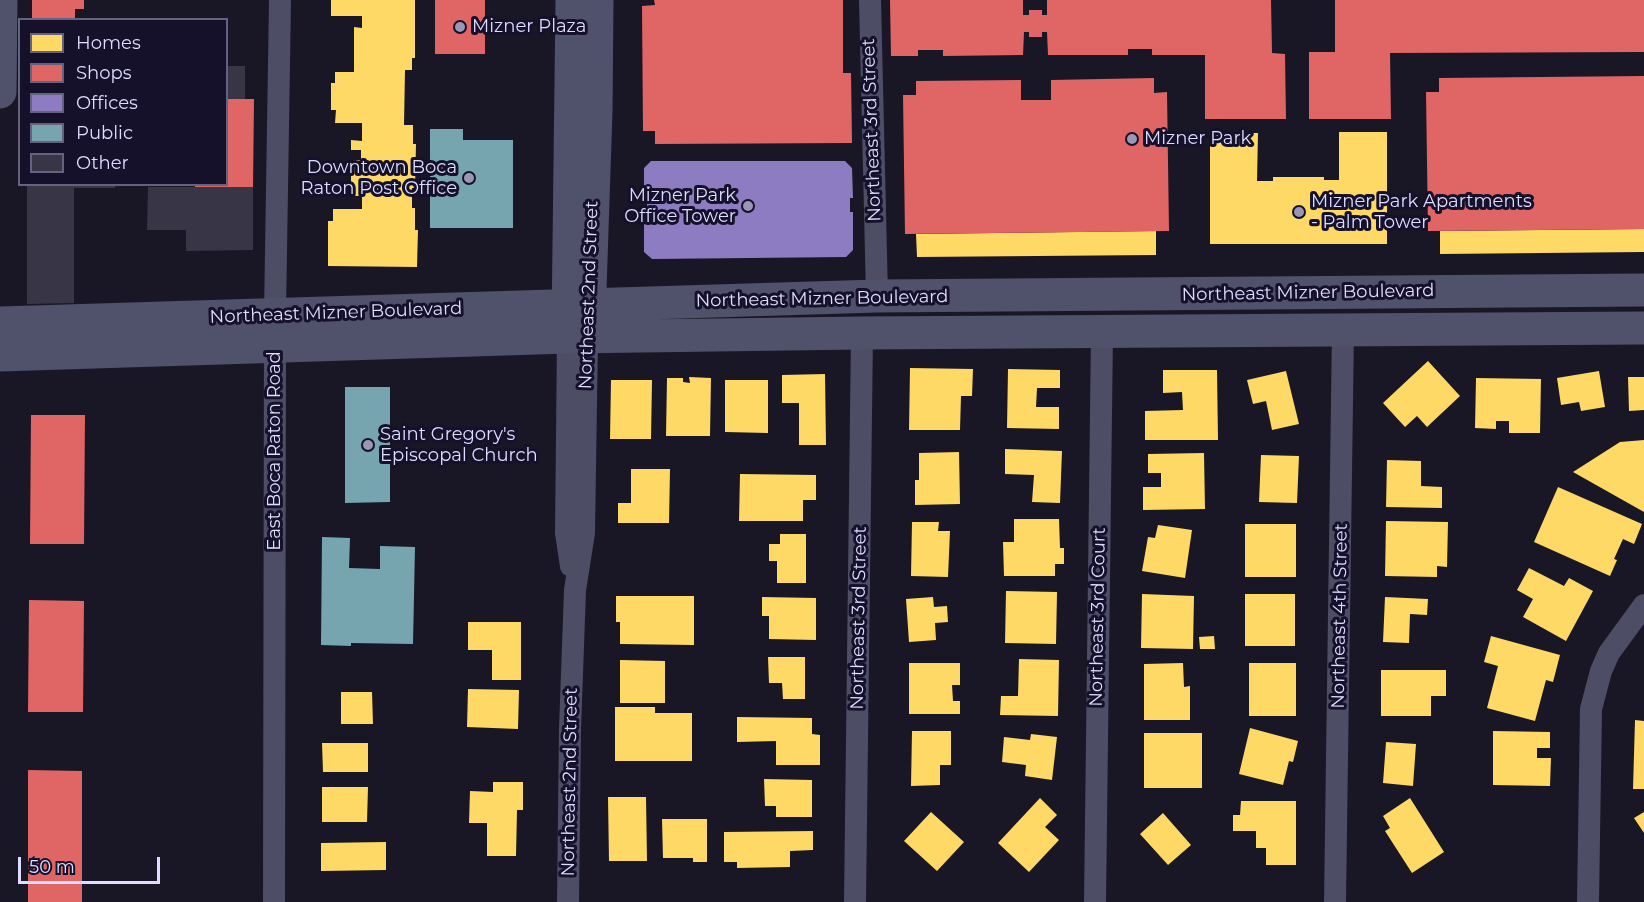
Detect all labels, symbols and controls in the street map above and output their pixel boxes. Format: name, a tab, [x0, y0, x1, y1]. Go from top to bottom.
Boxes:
place label: Mizner Plaza	[472, 16, 586, 38]
legend	[18, 18, 228, 186]
marker: Mizner Plaza	[453, 20, 467, 34]
text: Homes	[76, 32, 141, 54]
street label: Northeast 3rd Street	[858, 38, 886, 222]
text: Shops	[76, 62, 132, 84]
text: Offices	[76, 92, 138, 114]
text: Public	[76, 122, 133, 144]
place label: Mizner Park	[1144, 128, 1251, 150]
marker: Mizner Park	[1125, 132, 1139, 146]
text: Other	[76, 152, 129, 174]
place label: Downtown Boca Raton Post Office	[301, 157, 457, 200]
marker: Downtown Boca Raton Post Office	[462, 171, 476, 185]
place label: Mizner Park Office Tower	[624, 185, 736, 228]
place label: Mizner Park Apartments - Palm Tower	[1311, 191, 1532, 234]
marker: Mizner Park Office Tower	[741, 199, 755, 213]
street label: Northeast 2nd Street	[575, 200, 603, 390]
marker: Mizner Park Apartments - Palm Tower	[1292, 205, 1306, 219]
street label: Northeast Mizner Boulevard	[1181, 280, 1435, 306]
street label: Northeast Mizner Boulevard	[695, 286, 949, 312]
street label: Northeast Mizner Boulevard	[209, 298, 463, 328]
street label: East Boca Raton Road	[264, 351, 286, 551]
place label: Saint Gregory's Episcopal Church	[380, 424, 538, 466]
marker: Saint Gregory's Episcopal Church	[361, 438, 375, 452]
street label: Northeast 4th Street	[1328, 523, 1352, 709]
street label: Northeast 3rd Street	[847, 526, 871, 710]
street label: Northeast 3rd Court	[1086, 527, 1110, 707]
street label: Northeast 2nd Street	[558, 688, 582, 876]
scale bar	[21, 845, 164, 883]
text: 50 m	[29, 856, 75, 878]

